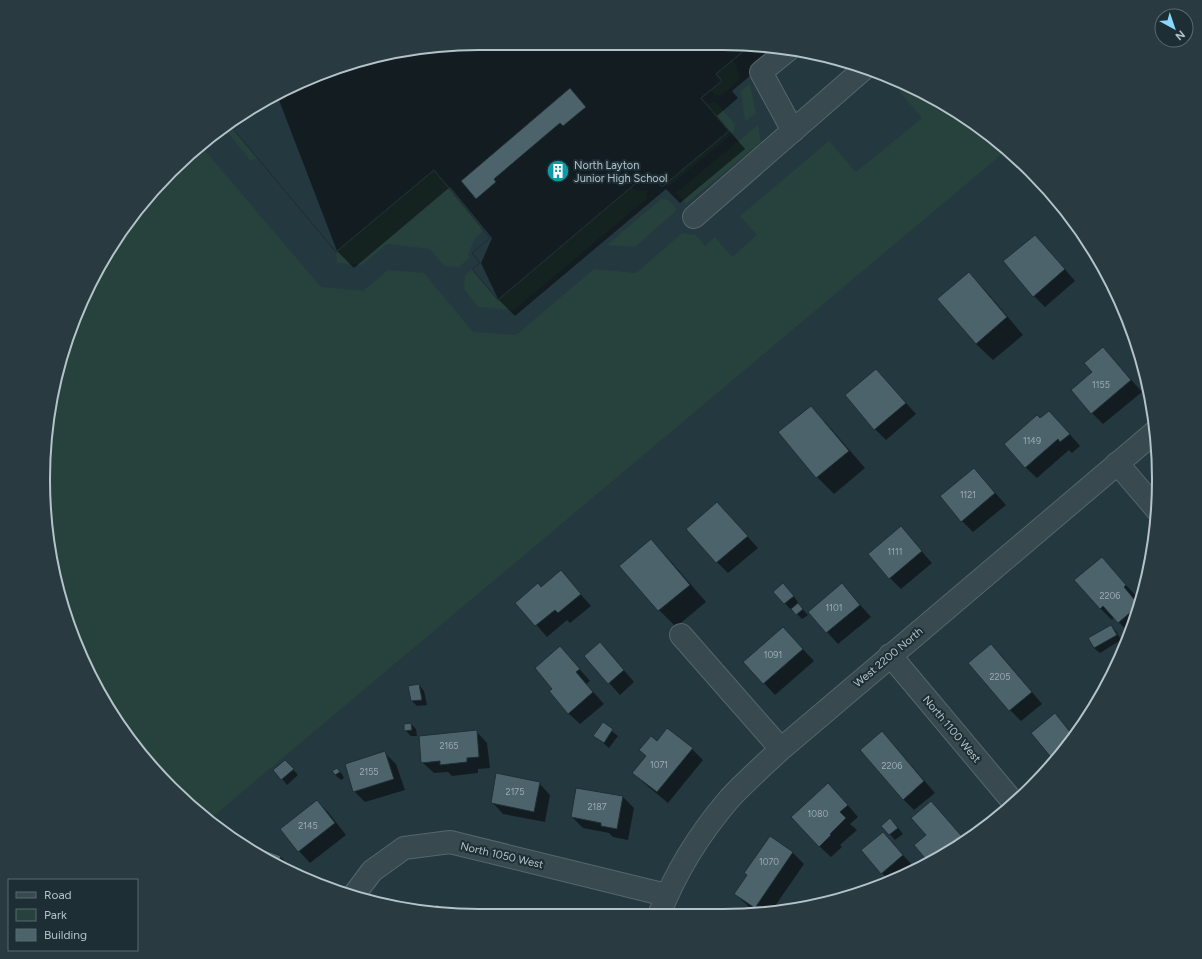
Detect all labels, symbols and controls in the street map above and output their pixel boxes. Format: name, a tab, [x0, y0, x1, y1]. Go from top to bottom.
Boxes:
north arrow	[1154, 8, 1194, 48]
text: N	[1173, 28, 1188, 43]
building icon: North Layton Junior High School	[545, 158, 571, 184]
place label: North Layton Junior High School	[574, 159, 667, 185]
house number: 1155	[1092, 379, 1110, 390]
house number: 1149	[1023, 435, 1041, 446]
house number: 1121	[960, 489, 976, 500]
house number: 1111	[888, 546, 902, 557]
house number: 2206	[1100, 590, 1120, 601]
house number: 1101	[826, 602, 842, 613]
street label: West 2200 North	[851, 625, 925, 690]
house number: 1091	[764, 649, 782, 660]
house number: 2205	[989, 671, 1011, 682]
street label: North 1100 West	[920, 693, 983, 765]
house number: 2165	[439, 740, 459, 751]
house number: 1071	[650, 759, 668, 770]
house number: 2206	[882, 760, 902, 771]
house number: 2155	[359, 766, 379, 777]
house number: 2175	[506, 786, 524, 797]
house number: 2187	[587, 801, 607, 812]
house number: 1080	[808, 808, 829, 819]
house number: 2145	[298, 820, 318, 831]
street label: North 1050 West	[459, 840, 545, 871]
house number: 1070	[759, 856, 779, 867]
legend	[8, 879, 138, 951]
text: Road	[44, 888, 72, 902]
text: Park	[44, 908, 67, 922]
text: Building	[44, 928, 87, 942]

